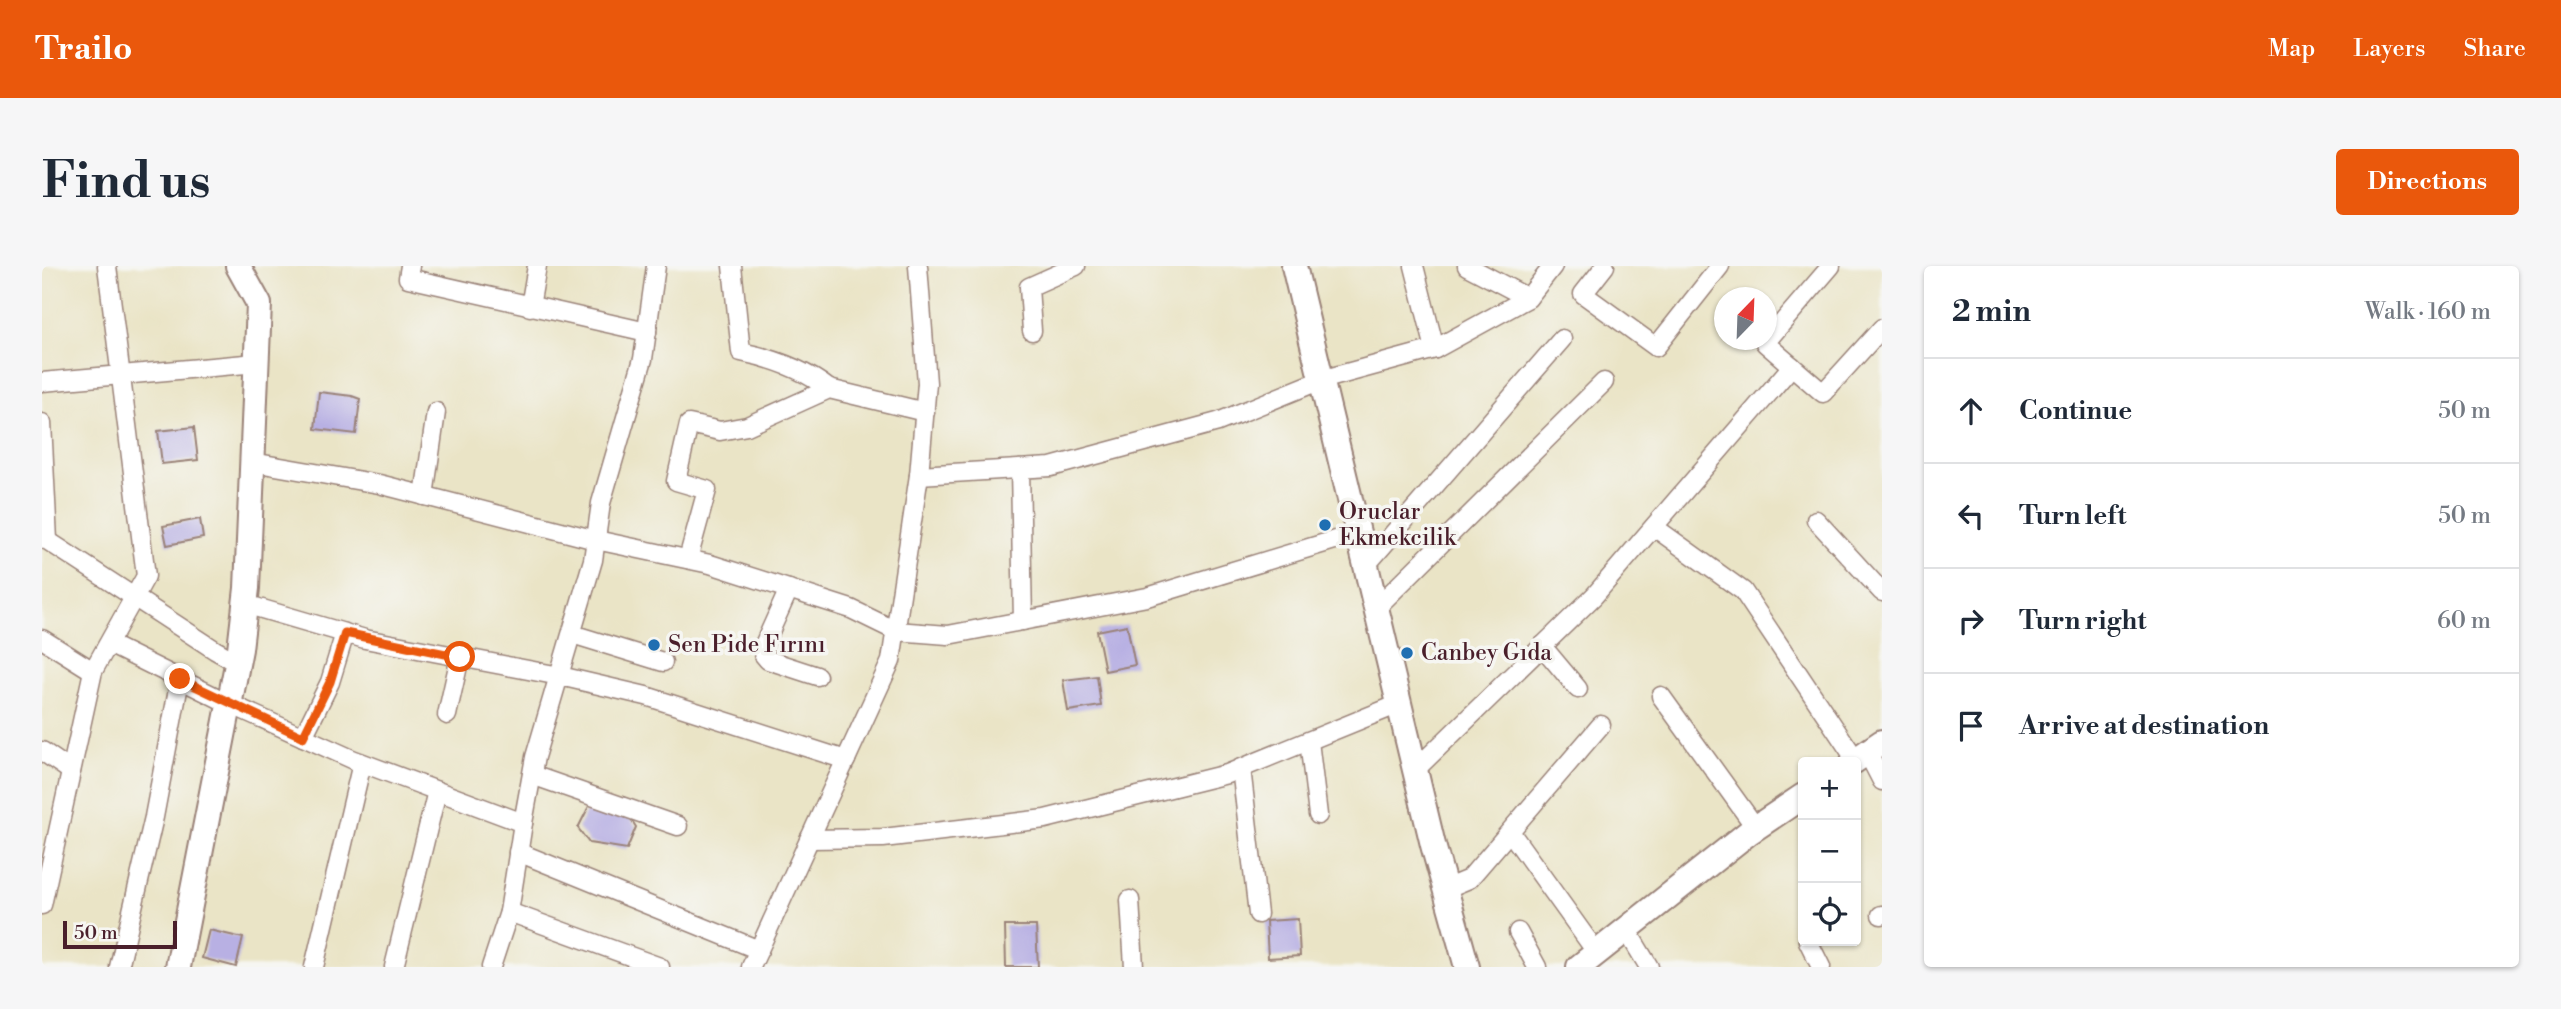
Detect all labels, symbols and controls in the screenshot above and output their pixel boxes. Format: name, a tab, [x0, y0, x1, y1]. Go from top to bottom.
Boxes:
text: Trailo	[35, 29, 132, 70]
text: Map	[2268, 34, 2315, 64]
text: Layers	[2353, 34, 2425, 64]
text: Share	[2463, 34, 2526, 64]
button: Directions	[2336, 149, 2519, 215]
text: Find us	[42, 152, 211, 213]
north arrow	[1714, 287, 1777, 350]
text: 2 min	[1952, 293, 2031, 331]
text: Walk · 160 m	[2365, 298, 2491, 326]
icon: ahead	[1952, 392, 1990, 430]
text: Continue	[2019, 395, 2132, 427]
text: 50 m	[2438, 397, 2491, 425]
icon: left	[1952, 497, 1990, 535]
place label: Oruclar Ekmekcilik	[1339, 498, 1457, 552]
text: Turn left	[2019, 500, 2127, 532]
text: 50 m	[2438, 502, 2491, 530]
marker: Oruclar Ekmekcilik	[1317, 517, 1333, 533]
icon: right	[1952, 602, 1990, 640]
text: Turn right	[2019, 605, 2147, 637]
text: 60 m	[2437, 607, 2491, 635]
place label: Sen Pide Fırını	[668, 631, 826, 659]
marker: Sen Pide Fırını	[646, 637, 662, 653]
place label: Canbey Gıda	[1421, 639, 1552, 667]
route start	[444, 641, 475, 672]
marker: Canbey Gıda	[1399, 645, 1415, 661]
route end	[164, 663, 195, 694]
icon: arrive	[1952, 707, 1990, 745]
text: Arrive at destination	[2019, 710, 2269, 742]
map controls	[1798, 757, 1861, 946]
button: +	[1798, 757, 1861, 820]
button: −	[1798, 820, 1861, 883]
button: locate	[1798, 883, 1861, 946]
scale bar	[63, 918, 177, 950]
text: 50 m	[74, 921, 118, 945]

